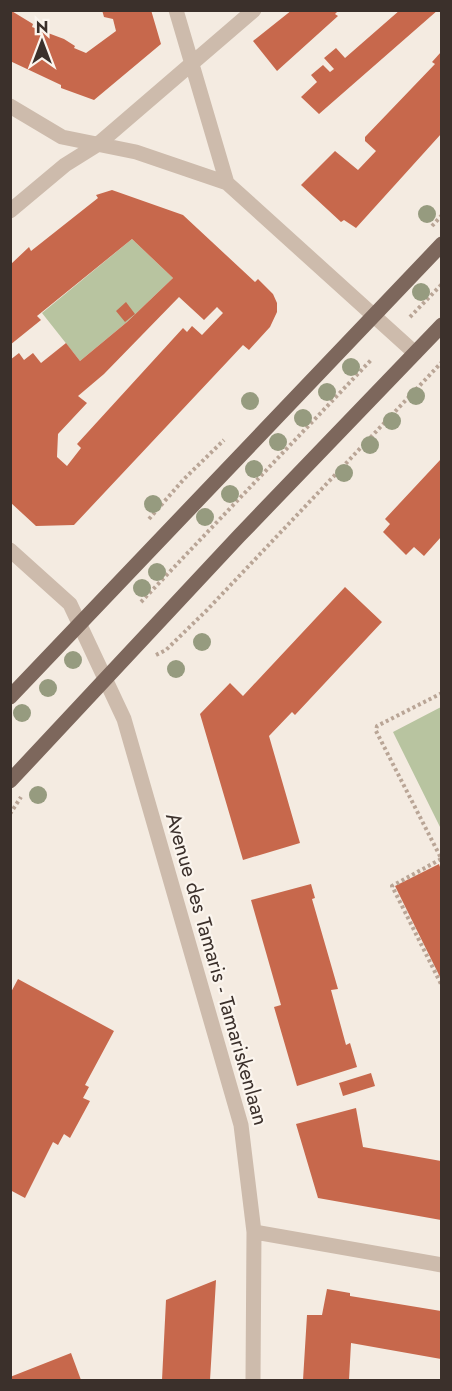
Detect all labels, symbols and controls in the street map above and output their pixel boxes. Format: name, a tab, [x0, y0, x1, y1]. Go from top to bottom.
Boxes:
north arrow	[12, 12, 72, 72]
text: N	[36, 16, 48, 39]
street label: Avenue des Tamaris - Tamariskenlaan	[158, 809, 276, 1129]

